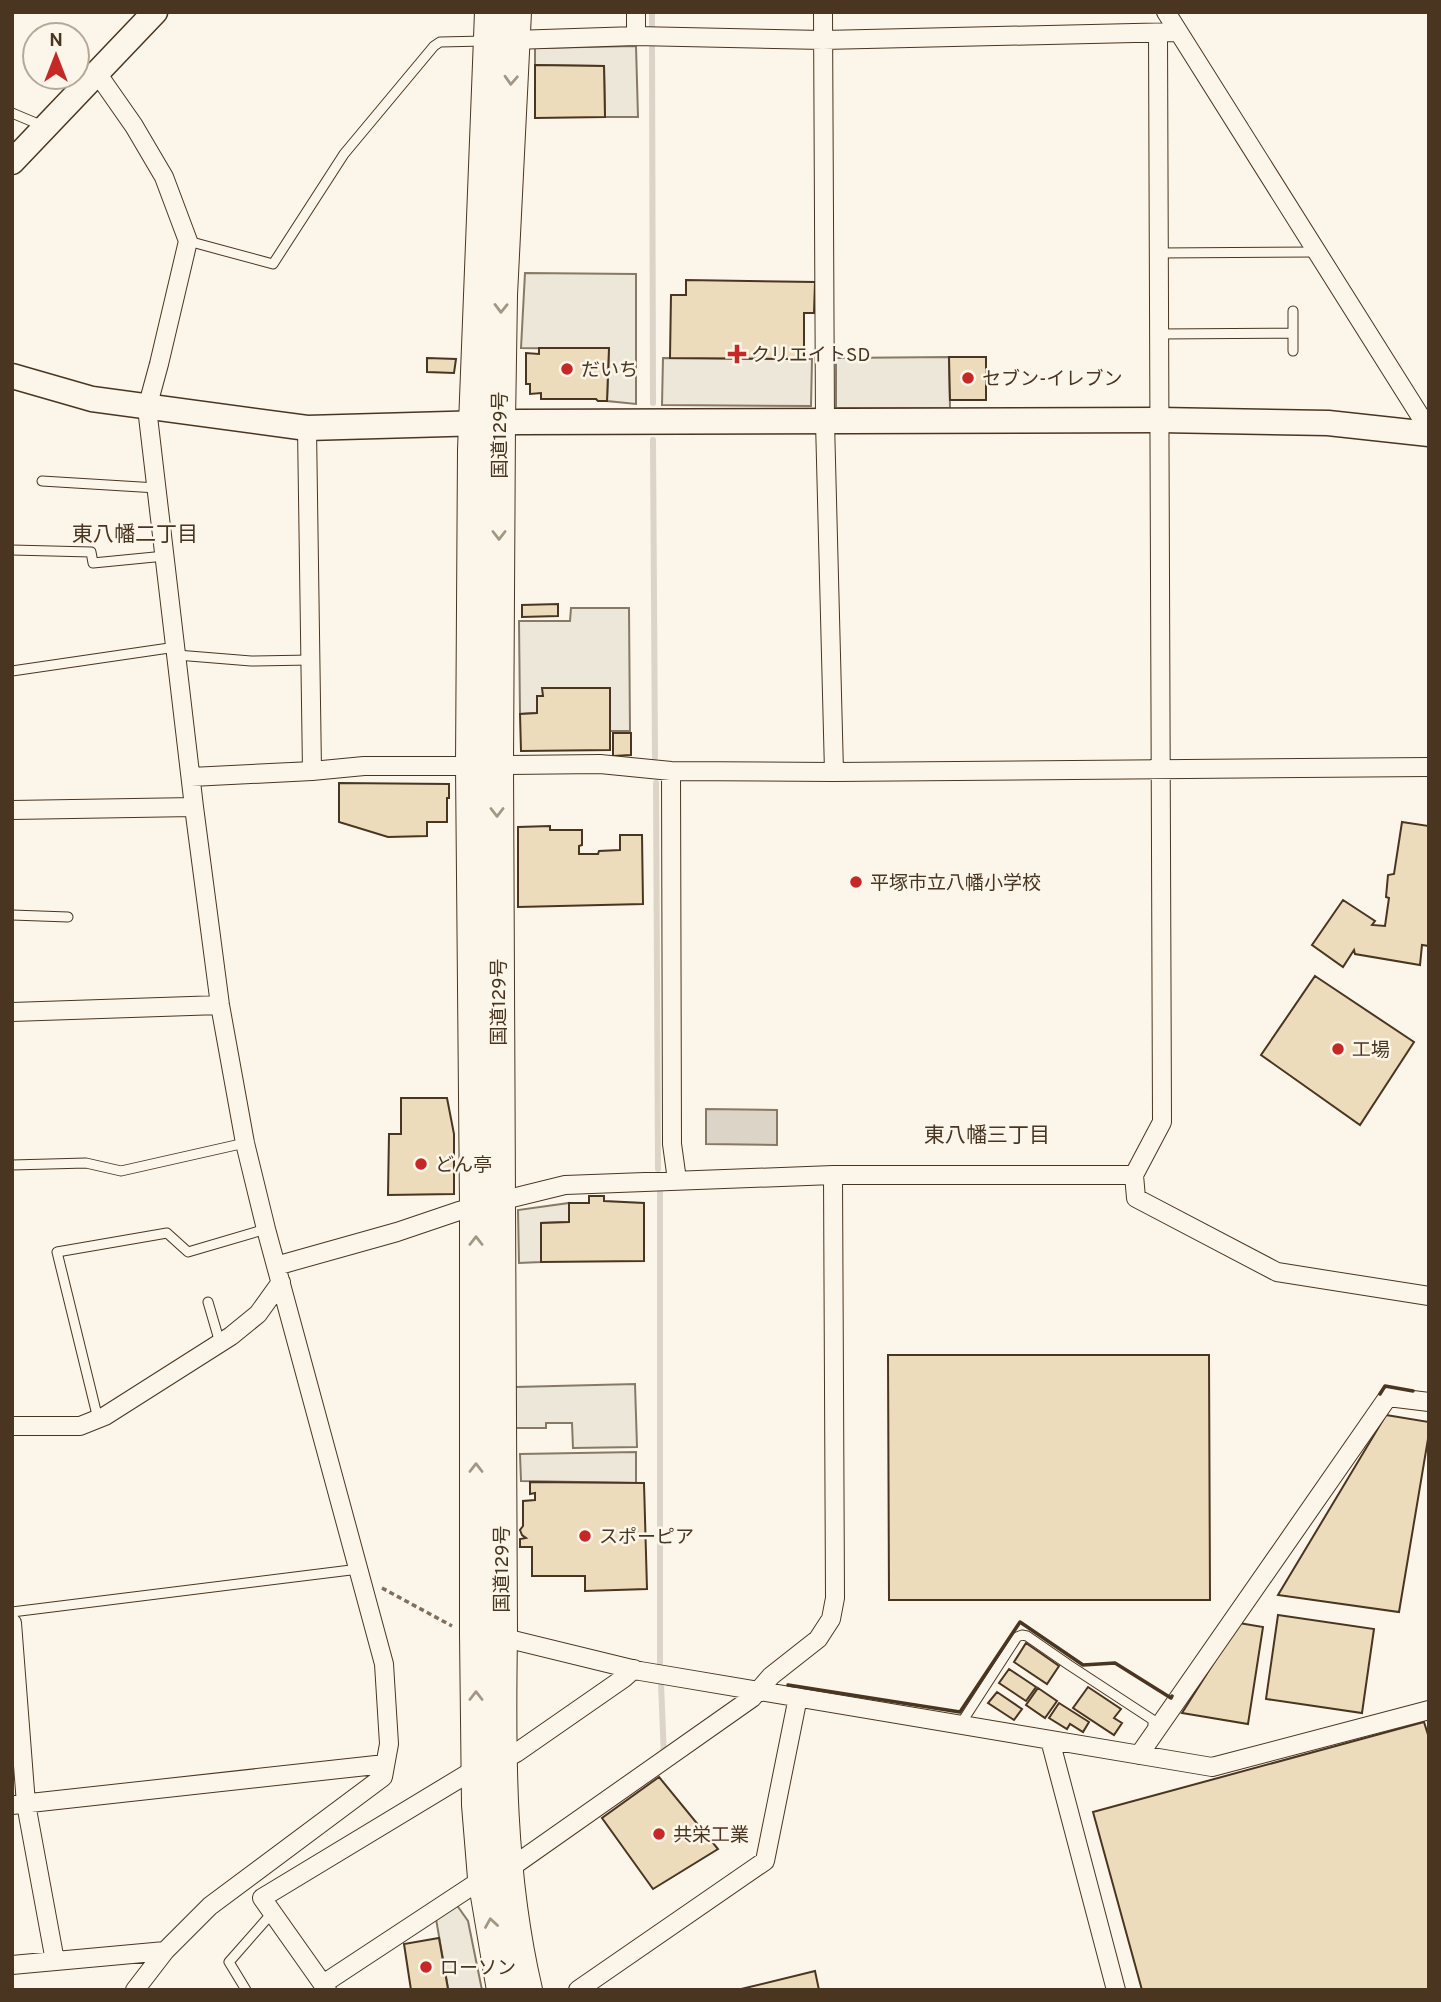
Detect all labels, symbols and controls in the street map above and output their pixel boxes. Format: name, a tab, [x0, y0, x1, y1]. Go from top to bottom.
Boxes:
north arrow	[21, 21, 91, 91]
text: N	[49, 29, 63, 53]
one-way arrow	[504, 75, 519, 86]
one-way arrow	[493, 303, 509, 313]
place label: クリエイトSD	[751, 344, 870, 368]
marker: クリエイトSD	[729, 346, 745, 362]
place label: だいち	[581, 359, 638, 383]
marker: だいち	[559, 361, 575, 377]
place label: セブン-イレブン	[982, 368, 1123, 392]
marker: セブン-イレブン	[960, 370, 976, 386]
street label: 国道129号	[489, 391, 513, 479]
district label: 東八幡二丁目	[72, 522, 198, 549]
one-way arrow	[491, 530, 506, 541]
one-way arrow	[489, 807, 505, 817]
place label: 平塚市立八幡小学校	[870, 872, 1041, 896]
marker: 平塚市立八幡小学校	[848, 874, 864, 890]
street label: 国道129号	[488, 958, 512, 1046]
place label: 工場	[1352, 1039, 1390, 1063]
marker: 工場	[1330, 1041, 1346, 1057]
district label: 東八幡三丁目	[924, 1123, 1050, 1150]
place label: どん亭	[435, 1154, 492, 1178]
marker: どん亭	[413, 1156, 429, 1172]
one-way arrow	[468, 1235, 484, 1246]
one-way arrow	[468, 1463, 484, 1473]
street label: 国道129号	[491, 1525, 515, 1613]
place label: スポーピア	[599, 1526, 694, 1550]
marker: スポーピア	[577, 1528, 593, 1544]
one-way arrow	[468, 1690, 484, 1701]
place label: 共栄工業	[673, 1824, 749, 1848]
marker: 共栄工業	[651, 1826, 667, 1842]
one-way arrow	[484, 1917, 499, 1928]
place label: ローソン	[440, 1957, 516, 1981]
marker: ローソン	[418, 1959, 434, 1975]

